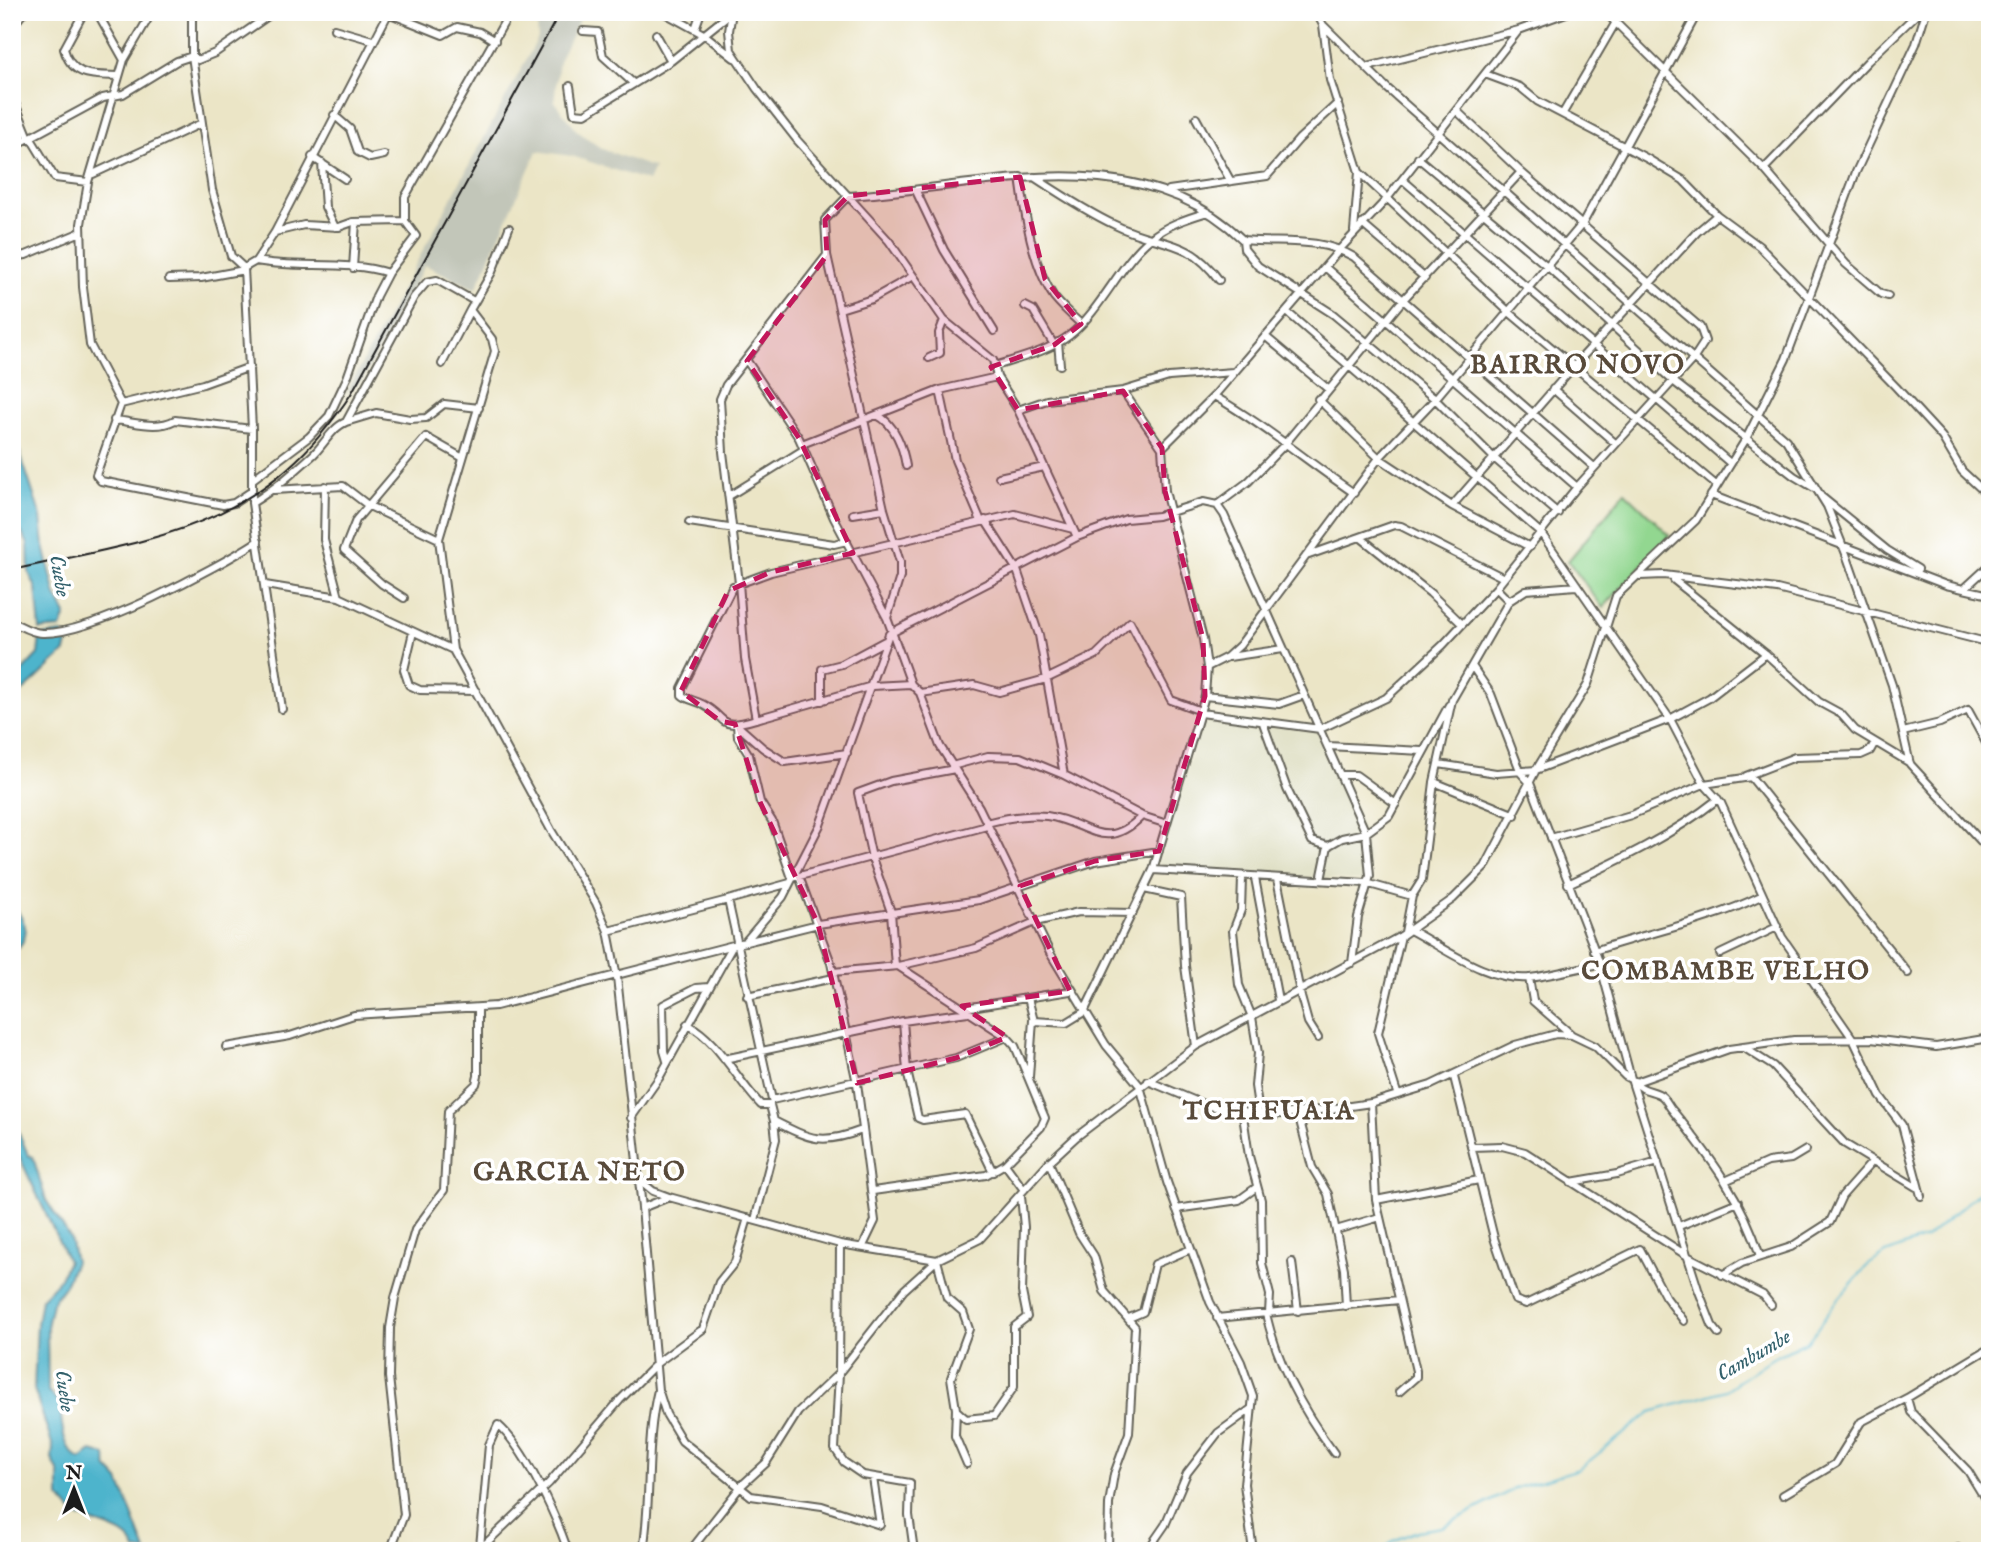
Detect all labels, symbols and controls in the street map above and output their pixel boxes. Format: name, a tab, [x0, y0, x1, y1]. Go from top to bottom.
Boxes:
district label: BAIRRO NOVO	[1470, 349, 1686, 382]
water label: Cuebe	[42, 553, 76, 599]
district label: COMBAMBE VELHO	[1581, 955, 1871, 988]
district label: TCHIFUAIA	[1182, 1095, 1355, 1128]
district label: GARCIA NETO	[473, 1156, 687, 1189]
water label: Cambumbe	[1712, 1324, 1796, 1388]
water label: Cuebe	[48, 1368, 80, 1414]
north arrow	[38, 1454, 108, 1524]
text: N	[65, 1462, 83, 1486]

